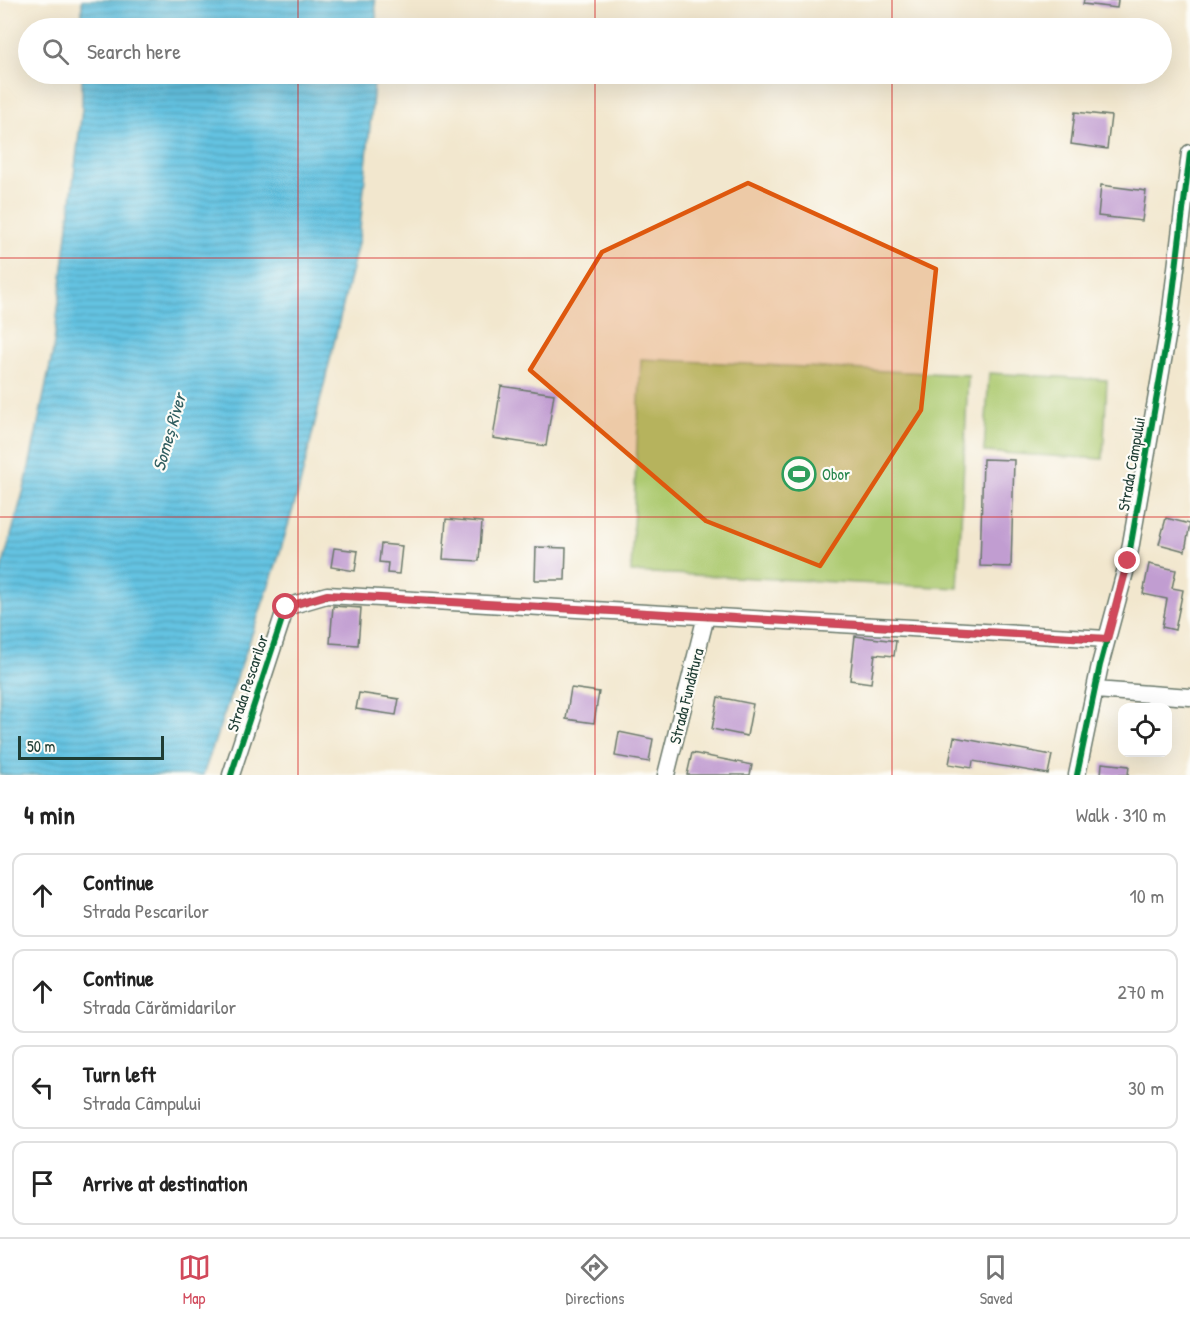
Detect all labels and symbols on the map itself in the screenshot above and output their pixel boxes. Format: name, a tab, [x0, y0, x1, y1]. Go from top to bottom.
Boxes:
water label: Someș River	[146, 388, 193, 474]
street label: Strada Câmpului	[1112, 415, 1150, 513]
sports icon: Obor	[781, 456, 817, 492]
place label: Obor	[822, 463, 850, 485]
route end	[1114, 547, 1140, 573]
route start	[272, 593, 298, 619]
street label: Strada Pescarilor	[221, 632, 273, 734]
street label: Strada Fundătura	[663, 646, 709, 746]
scale bar	[18, 733, 164, 760]

